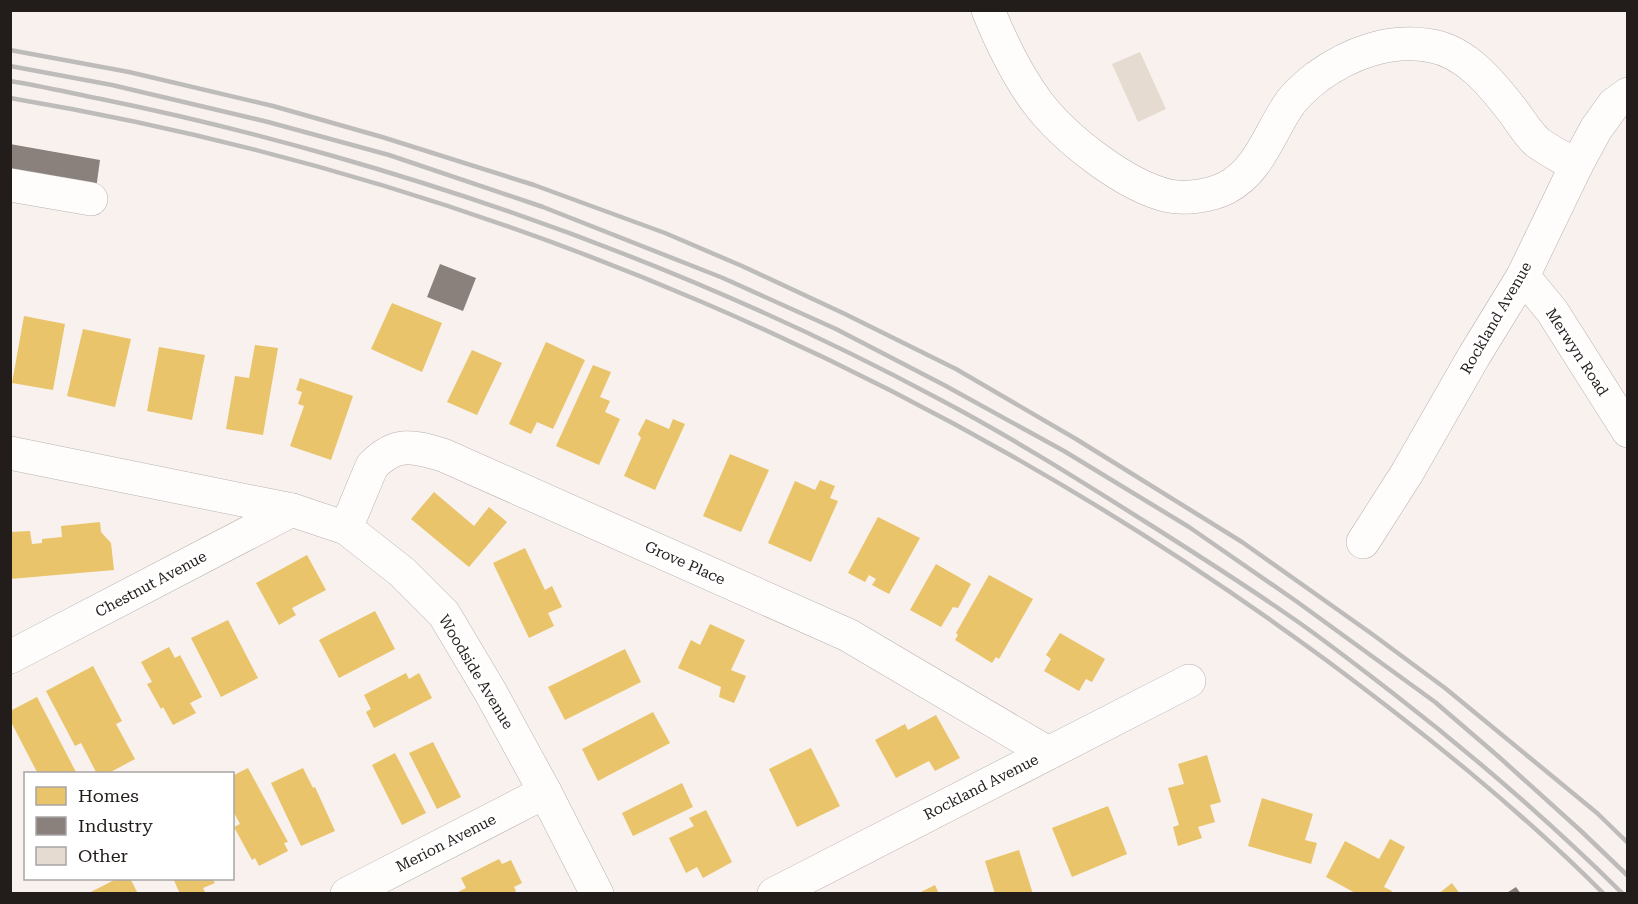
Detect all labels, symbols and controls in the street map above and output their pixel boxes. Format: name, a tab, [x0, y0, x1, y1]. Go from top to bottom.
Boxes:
street label: Rockland Avenue	[1457, 259, 1535, 377]
street label: Merwyn Road	[1542, 305, 1612, 399]
street label: Grove Place	[642, 537, 728, 589]
street label: Chestnut Avenue	[92, 547, 210, 621]
street label: Woodside Avenue	[435, 612, 517, 732]
street label: Rockland Avenue	[921, 750, 1041, 824]
legend	[24, 772, 234, 880]
text: Homes	[78, 785, 139, 806]
street label: Merion Avenue	[393, 810, 499, 876]
text: Industry	[78, 815, 153, 836]
text: Other	[78, 845, 128, 866]

